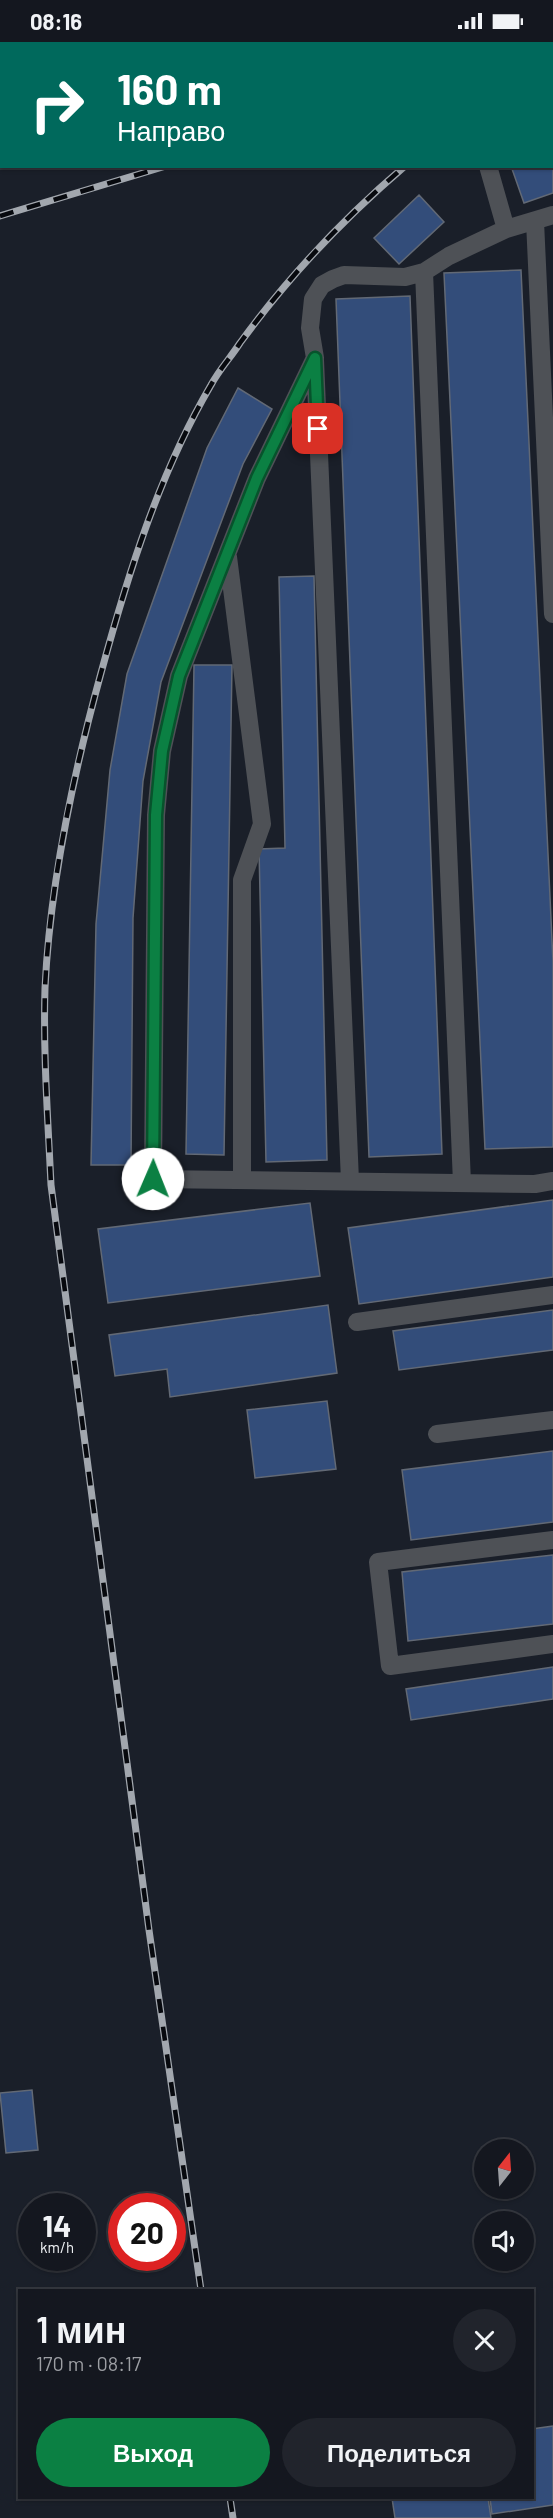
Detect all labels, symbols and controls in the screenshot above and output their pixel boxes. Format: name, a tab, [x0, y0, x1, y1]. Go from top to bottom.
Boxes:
text: 08:16	[30, 8, 82, 34]
text: 160 m	[117, 63, 222, 113]
icon: right	[18, 66, 96, 144]
text: Направо	[117, 114, 225, 146]
pin	[292, 403, 343, 454]
icon: arrive	[301, 412, 334, 445]
position arrow	[121, 1147, 185, 1211]
north arrow	[474, 2139, 534, 2199]
map controls	[474, 2139, 534, 2271]
speed limit sign: 20	[108, 2193, 186, 2271]
text: 14	[43, 2207, 71, 2243]
button: sound	[474, 2211, 534, 2271]
text: km/h	[40, 2238, 74, 2256]
text: 1 мин	[36, 2307, 126, 2350]
button: close	[453, 2309, 516, 2372]
text: 170 m · 08:17	[36, 2351, 141, 2375]
button: Выход	[36, 2418, 270, 2487]
button: Поделиться	[282, 2418, 516, 2487]

